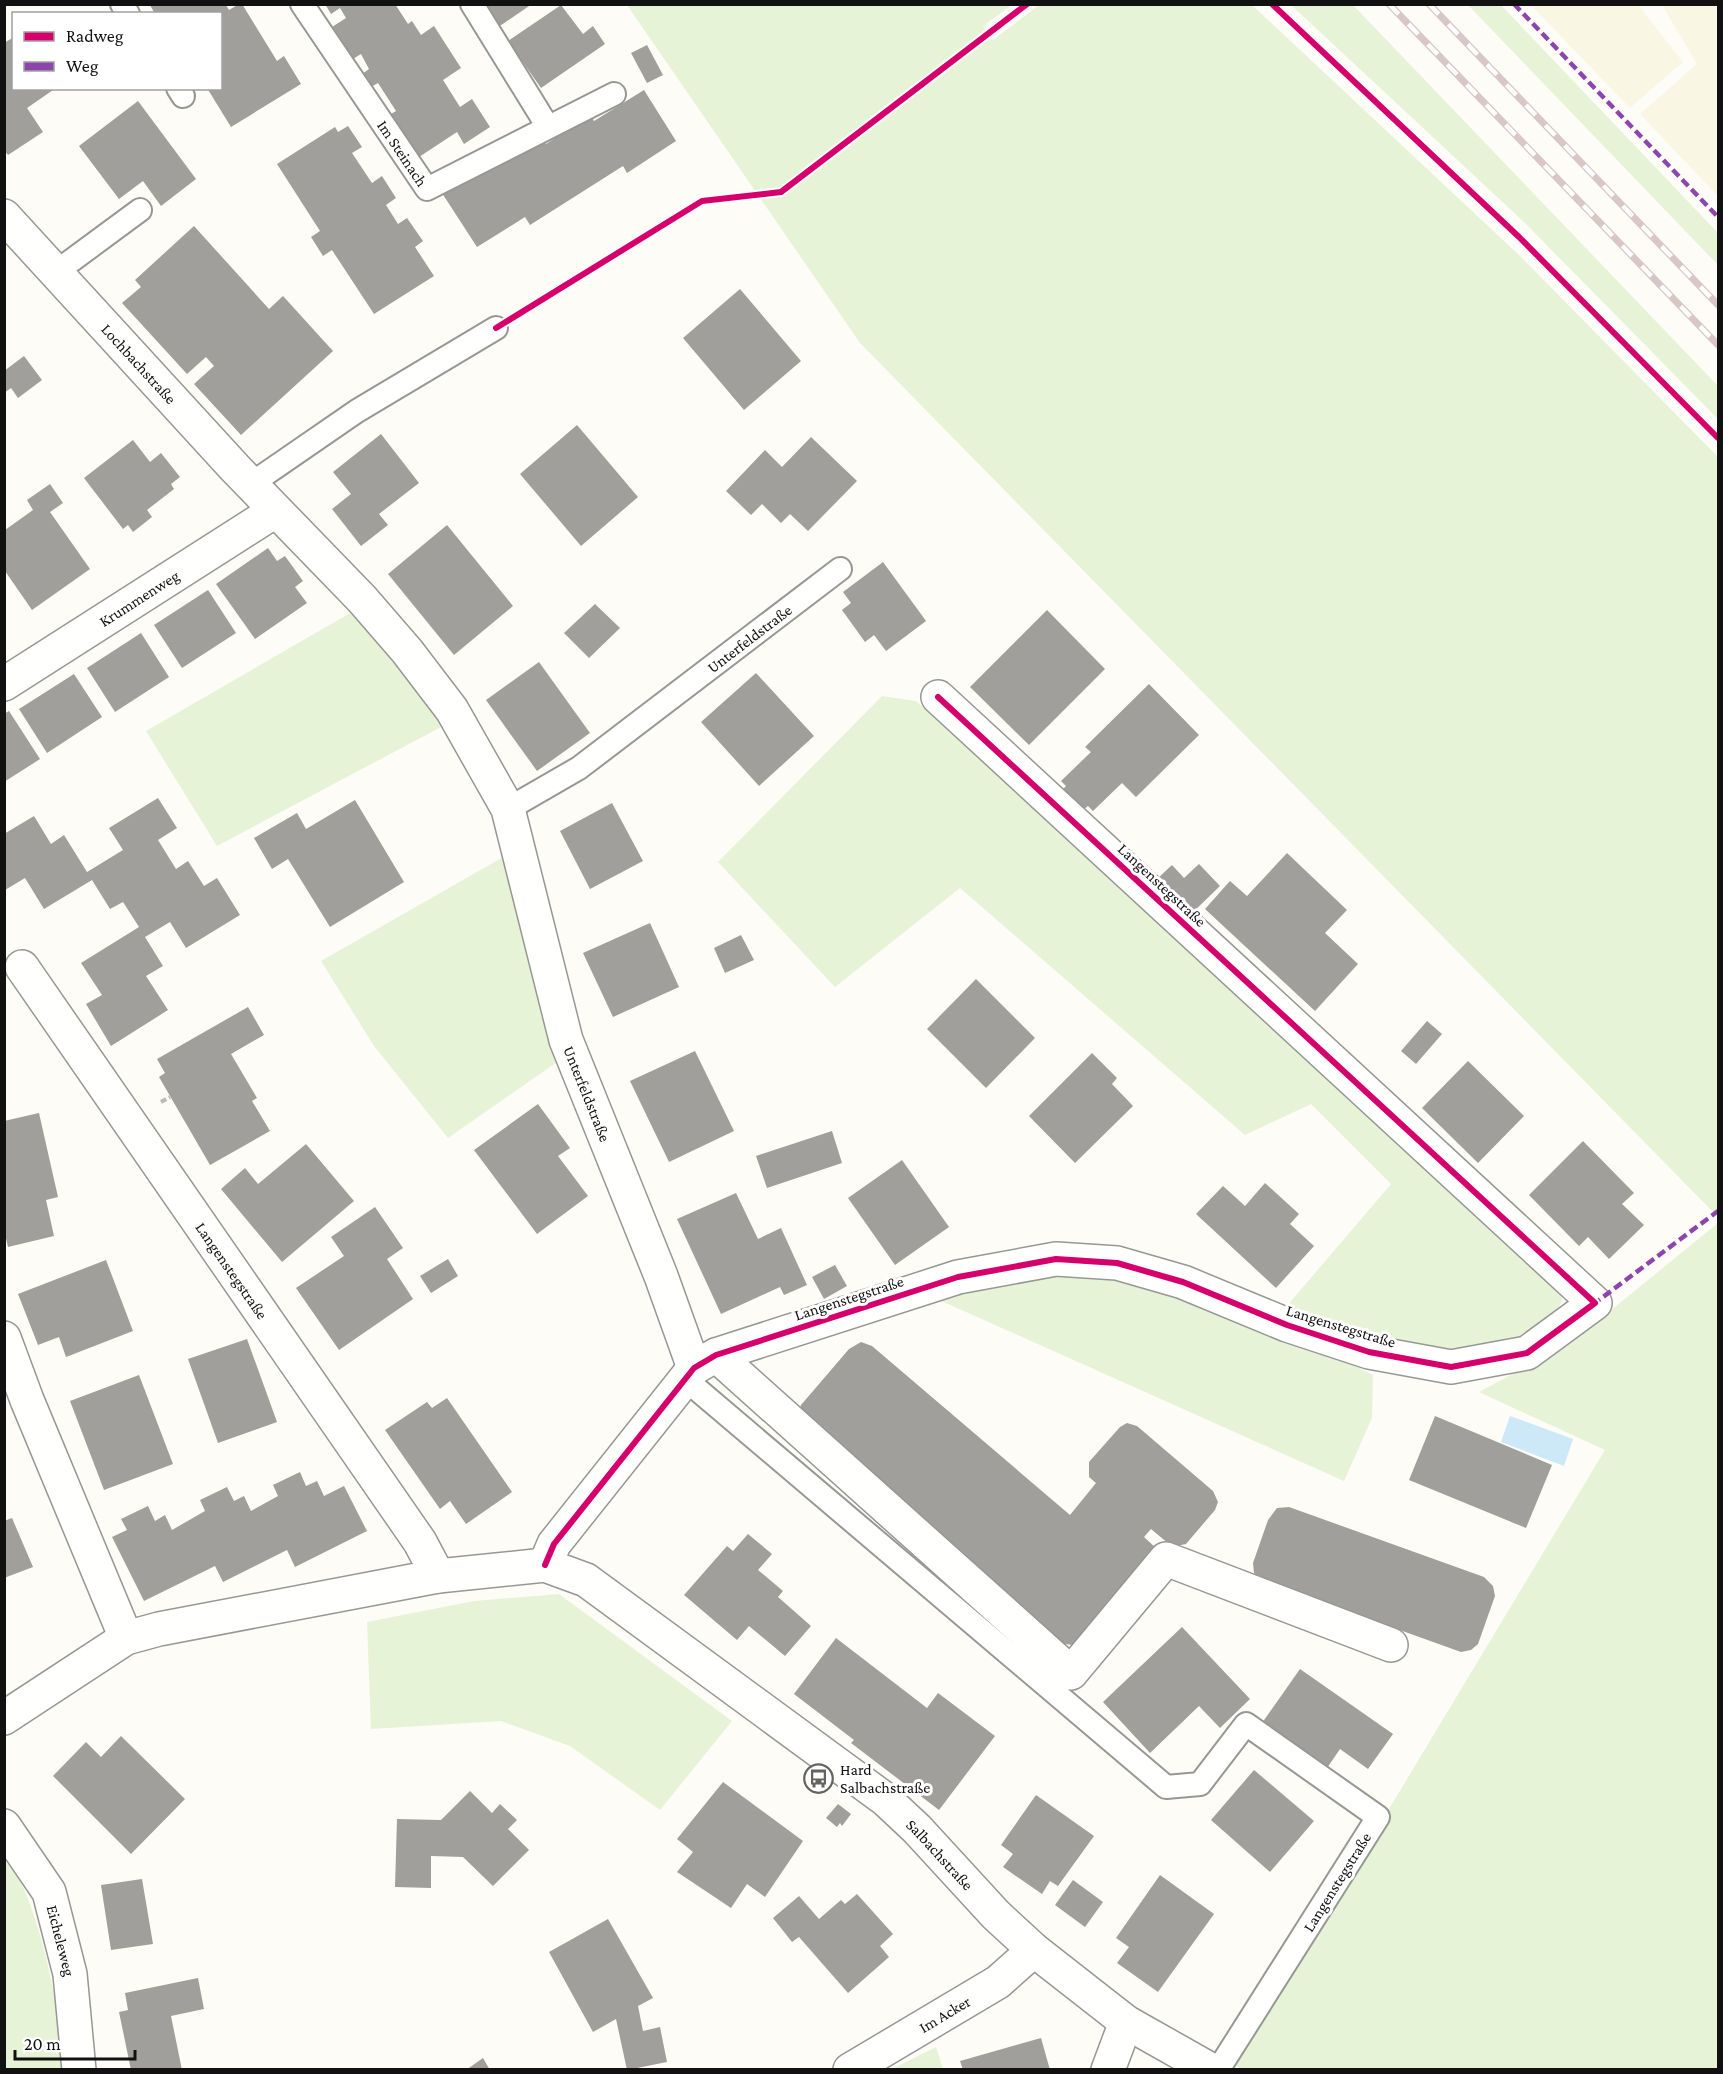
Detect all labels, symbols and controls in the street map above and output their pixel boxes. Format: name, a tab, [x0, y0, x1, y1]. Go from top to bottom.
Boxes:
legend	[12, 12, 222, 90]
text: Radweg	[66, 26, 124, 46]
text: Weg	[66, 56, 99, 76]
street label: Im Steinach	[375, 117, 431, 190]
street label: Lochbachstraße	[98, 320, 180, 407]
street label: Krummenweg	[96, 566, 183, 630]
street label: Unterfeldstraße	[704, 601, 795, 676]
street label: Langenstegstraße	[1114, 840, 1209, 931]
street label: Unterfeldstraße	[561, 1043, 614, 1144]
street label: Langenstegstraße	[193, 1219, 271, 1322]
street label: Langenstegstraße	[792, 1272, 906, 1325]
street label: Langenstegstraße	[1284, 1301, 1398, 1352]
place label: Hard Salbachstraße	[840, 1761, 930, 1796]
bus stop icon: Hard Salbachstraße	[803, 1762, 835, 1794]
street label: Salbachstraße	[903, 1815, 977, 1893]
street label: Langenstegstraße	[1300, 1829, 1375, 1935]
street label: Eicheleweg	[44, 1903, 79, 1978]
street label: Im Acker	[916, 1992, 973, 2036]
scale bar	[15, 2023, 135, 2061]
text: 20 m	[24, 2034, 61, 2054]

